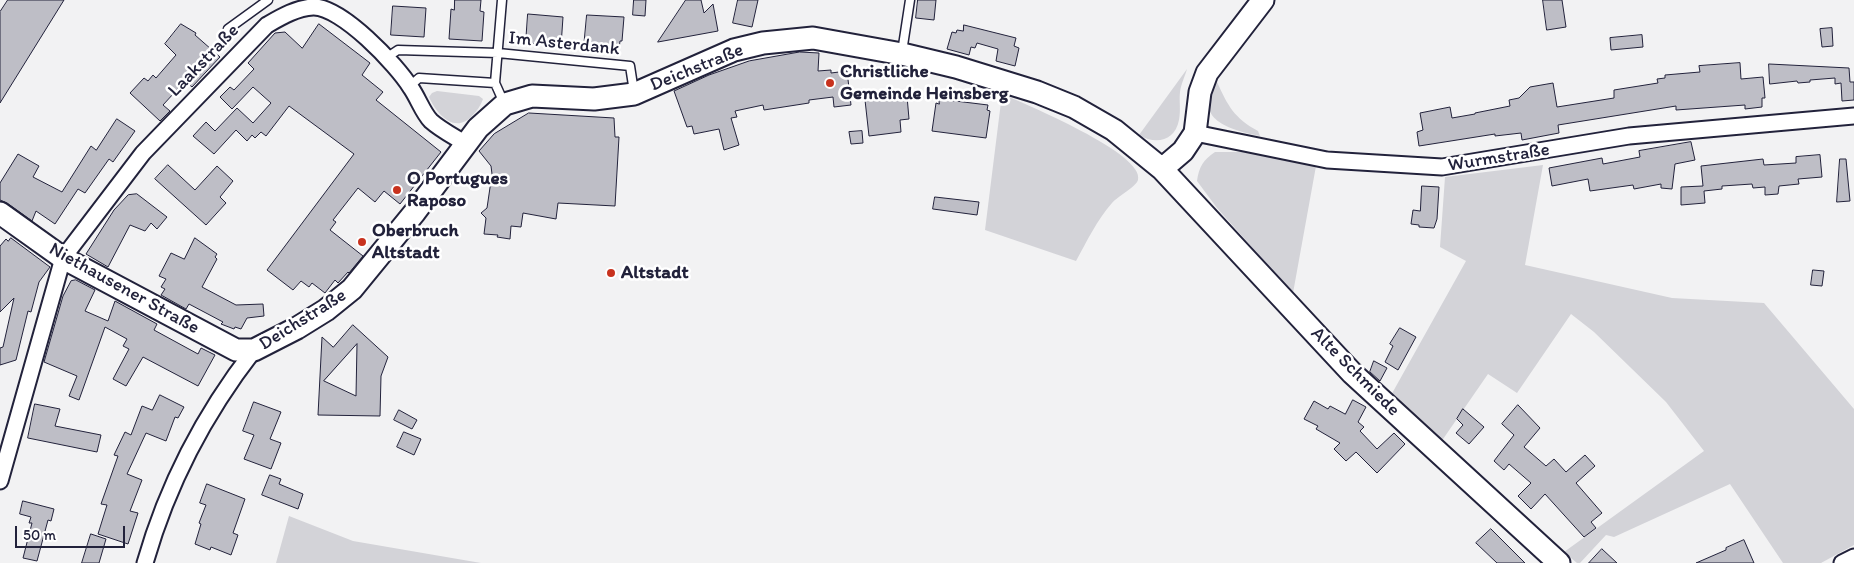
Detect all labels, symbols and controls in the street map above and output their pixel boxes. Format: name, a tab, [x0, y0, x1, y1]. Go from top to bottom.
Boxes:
street label: Laakstraße	[164, 20, 244, 102]
street label: Im Asterdank	[507, 27, 621, 61]
street label: Deichstraße	[647, 39, 747, 97]
place label: Christliche Gemeinde Heinsberg	[840, 61, 1008, 105]
marker: Christliche Gemeinde Heinsberg	[824, 77, 836, 89]
street label: Wurmstraße	[1447, 139, 1551, 177]
place label: O Portugues Raposo	[407, 168, 508, 212]
marker: O Portugues Raposo	[391, 184, 403, 196]
place label: Oberbruch Altstadt	[372, 220, 458, 264]
marker: Oberbruch Altstadt	[356, 236, 368, 248]
street label: Niethausener Straße	[45, 238, 203, 340]
place label: Altstadt	[621, 262, 689, 284]
marker: Altstadt	[605, 267, 617, 279]
street label: Deichstraße	[255, 284, 351, 356]
street label: Alte Schmiede	[1306, 323, 1404, 421]
scale bar	[18, 516, 128, 548]
text: 50 m	[23, 526, 56, 544]

